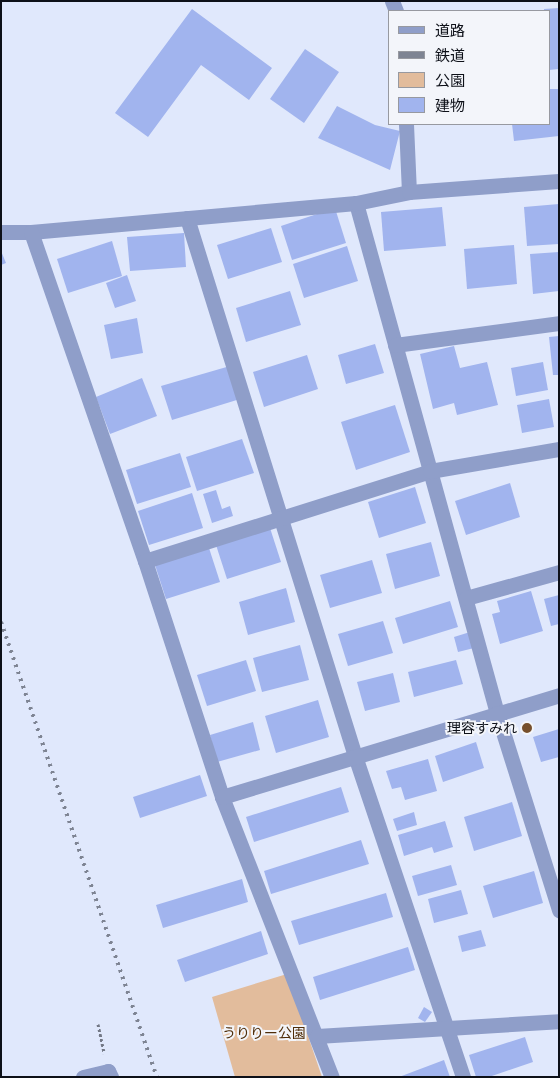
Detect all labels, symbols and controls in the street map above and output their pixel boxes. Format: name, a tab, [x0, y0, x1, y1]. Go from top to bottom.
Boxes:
legend	[388, 10, 550, 125]
text: 道路	[435, 21, 465, 40]
text: 鉄道	[435, 46, 465, 65]
text: 公園	[435, 71, 465, 90]
text: 建物	[435, 96, 465, 115]
place label: 理容すみれ	[447, 720, 517, 736]
marker: 理容すみれ	[521, 722, 533, 734]
park label: うりりー公園	[222, 1025, 306, 1041]

